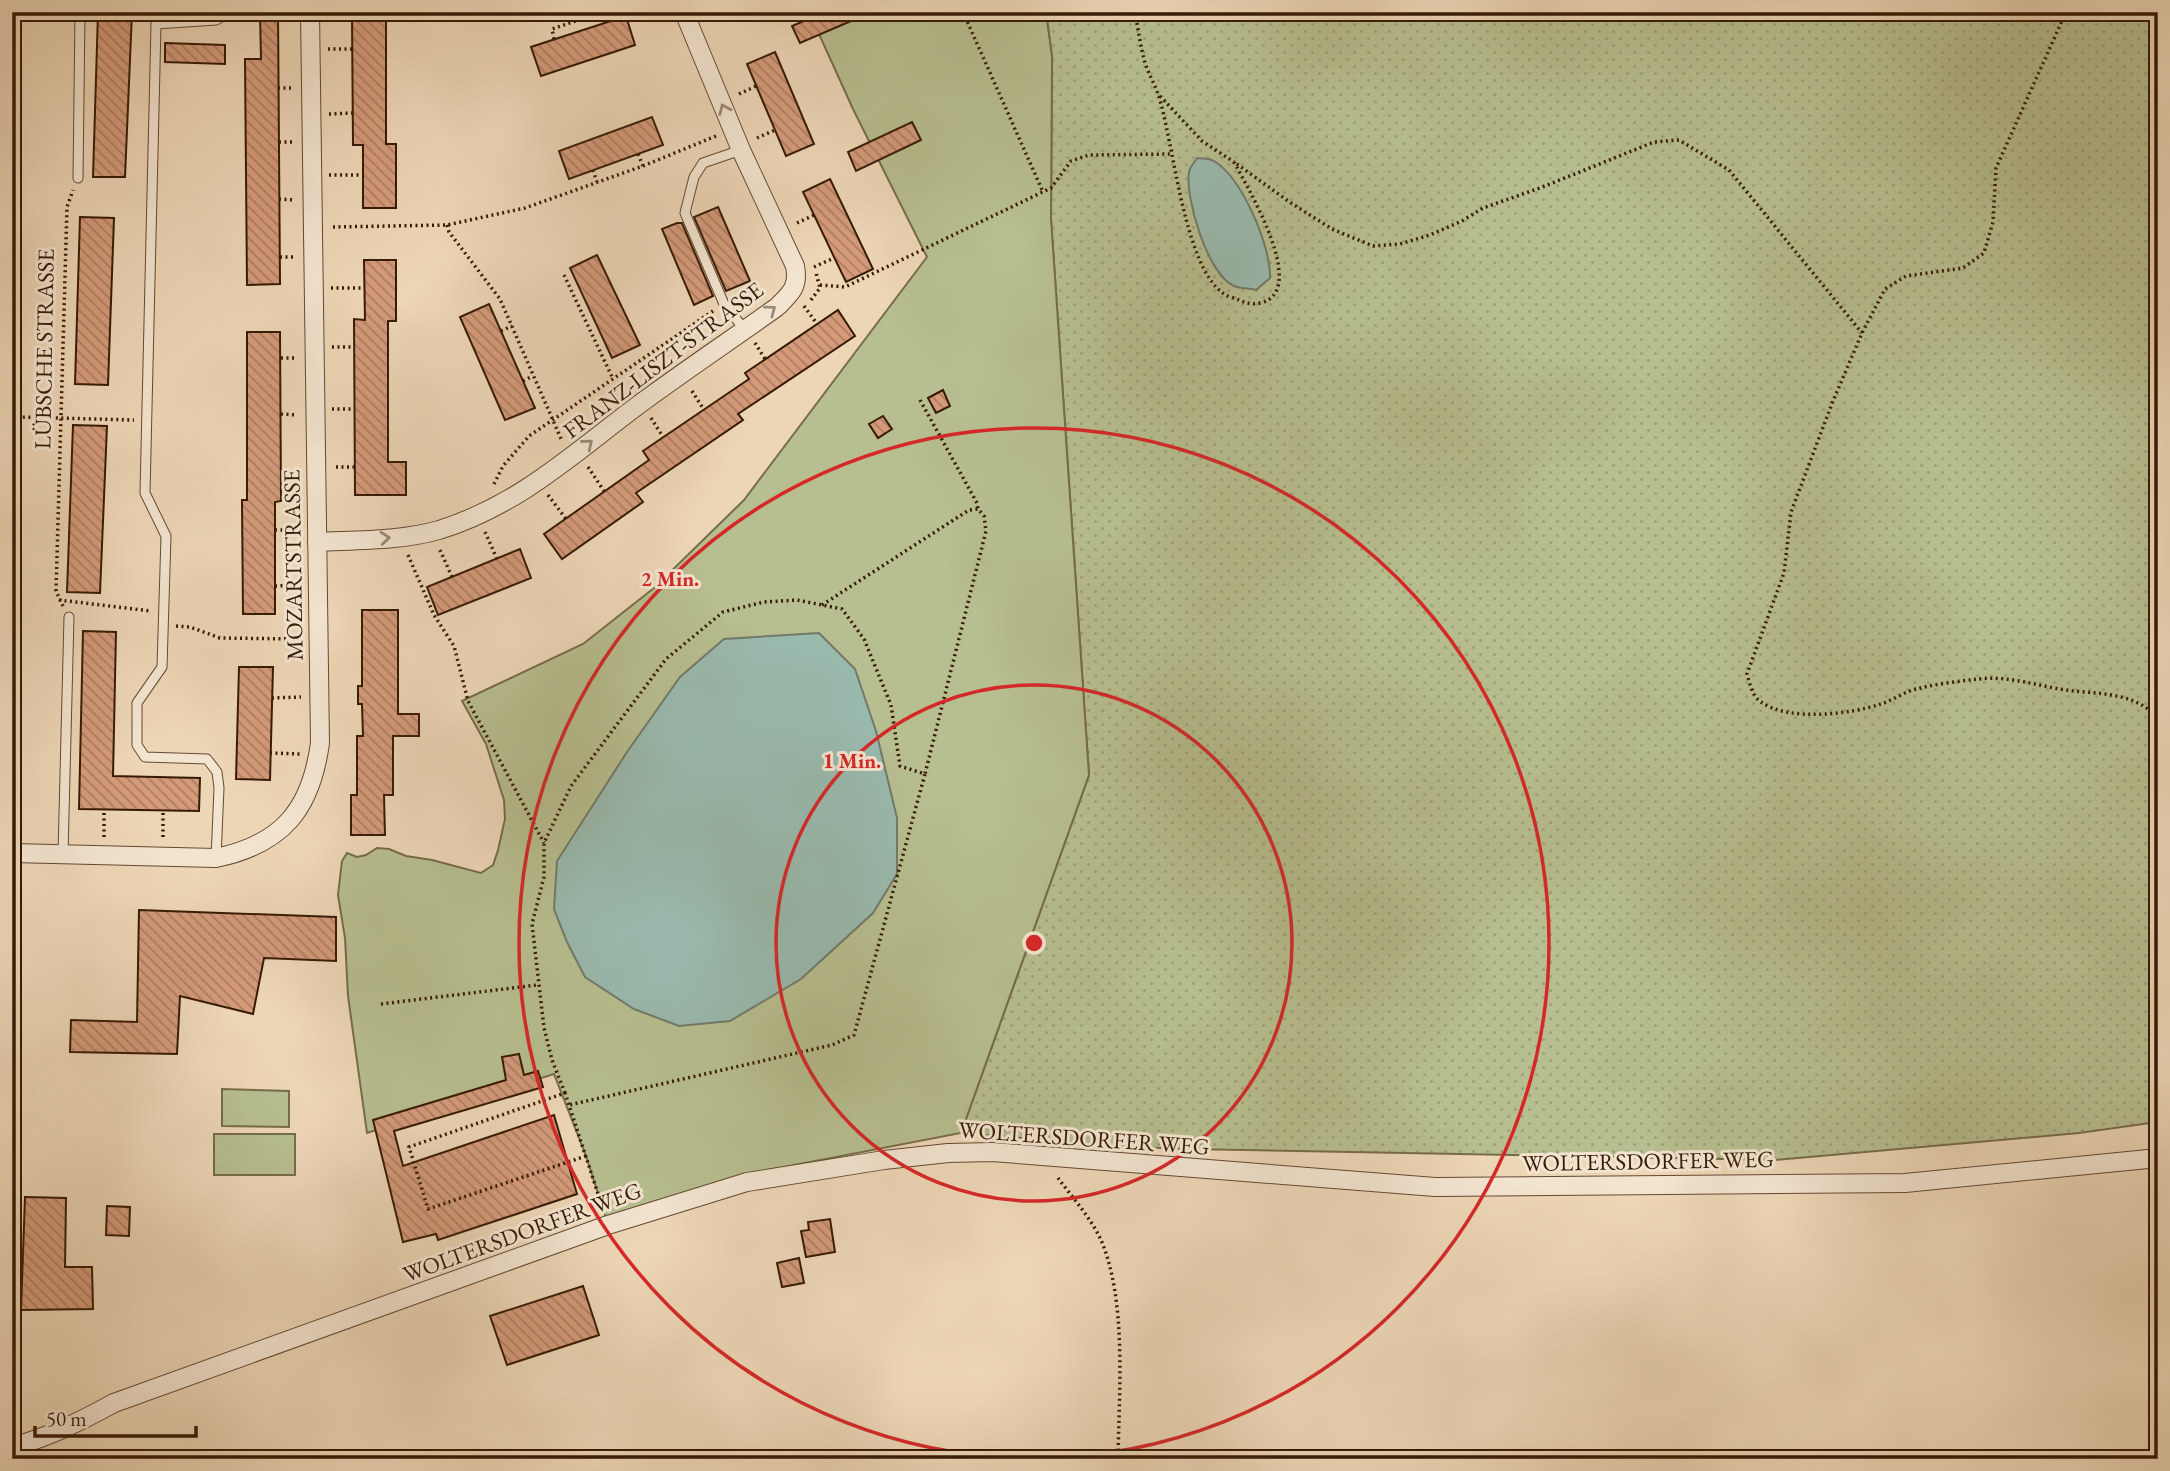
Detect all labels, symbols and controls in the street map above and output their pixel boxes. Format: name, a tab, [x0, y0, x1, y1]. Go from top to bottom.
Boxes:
one-way arrow	[718, 103, 732, 116]
street label: LÜBSCHE STRASSE	[27, 248, 61, 450]
street label: FRANZ-LISZT-STRASSE	[557, 275, 769, 445]
one-way arrow	[764, 306, 776, 319]
one-way arrow	[580, 440, 592, 453]
street label: MOZARTSTRASSE	[276, 469, 310, 661]
one-way arrow	[380, 531, 391, 546]
text: 2 Min.	[641, 565, 699, 592]
text: 1 Min.	[823, 747, 881, 774]
centre of rings	[1022, 931, 1046, 955]
street label: WOLTERSDORFER WEG	[957, 1114, 1211, 1162]
street label: WOLTERSDORFER WEG	[1522, 1144, 1774, 1178]
street label: WOLTERSDORFER WEG	[399, 1175, 645, 1289]
scale bar	[35, 1394, 196, 1438]
text: 50 m	[46, 1405, 87, 1432]

